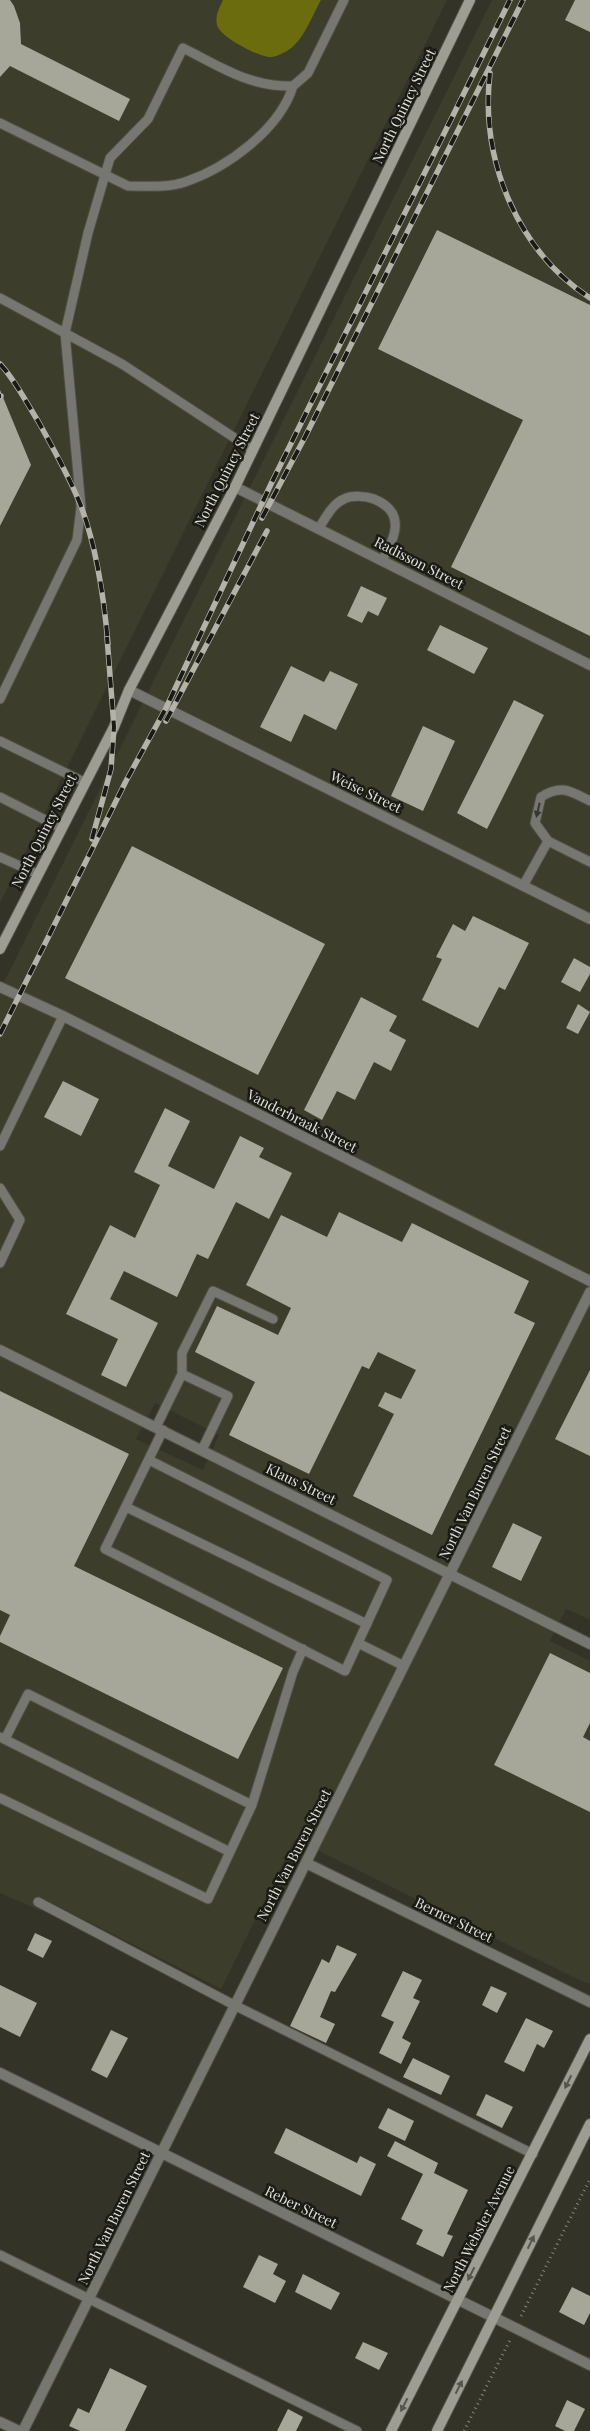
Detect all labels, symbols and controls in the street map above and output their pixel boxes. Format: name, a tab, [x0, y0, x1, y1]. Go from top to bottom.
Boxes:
street label: North Quincy Street	[367, 44, 440, 166]
street label: North Quincy Street	[190, 409, 264, 530]
street label: Radisson Street	[371, 532, 468, 594]
street label: Weise Street	[326, 766, 406, 817]
street label: North Quincy Street	[7, 770, 81, 891]
one-way arrow	[534, 802, 542, 817]
street label: Vanderbraak Street	[243, 1084, 361, 1157]
street label: North Van Buren Street	[434, 1422, 516, 1562]
street label: Klaus Street	[263, 1458, 340, 1509]
street label: North Van Buren Street	[252, 1785, 336, 1924]
street label: Berner Street	[412, 1892, 497, 1947]
one-way arrow	[564, 2075, 572, 2090]
street label: North Van Buren Street	[73, 2147, 155, 2287]
street label: North Webster Avenue	[438, 2162, 519, 2295]
street label: Reber Street	[262, 2181, 341, 2233]
one-way arrow	[527, 2235, 535, 2249]
one-way arrow	[467, 2267, 475, 2281]
one-way arrow	[455, 2380, 463, 2395]
one-way arrow	[400, 2397, 409, 2412]

